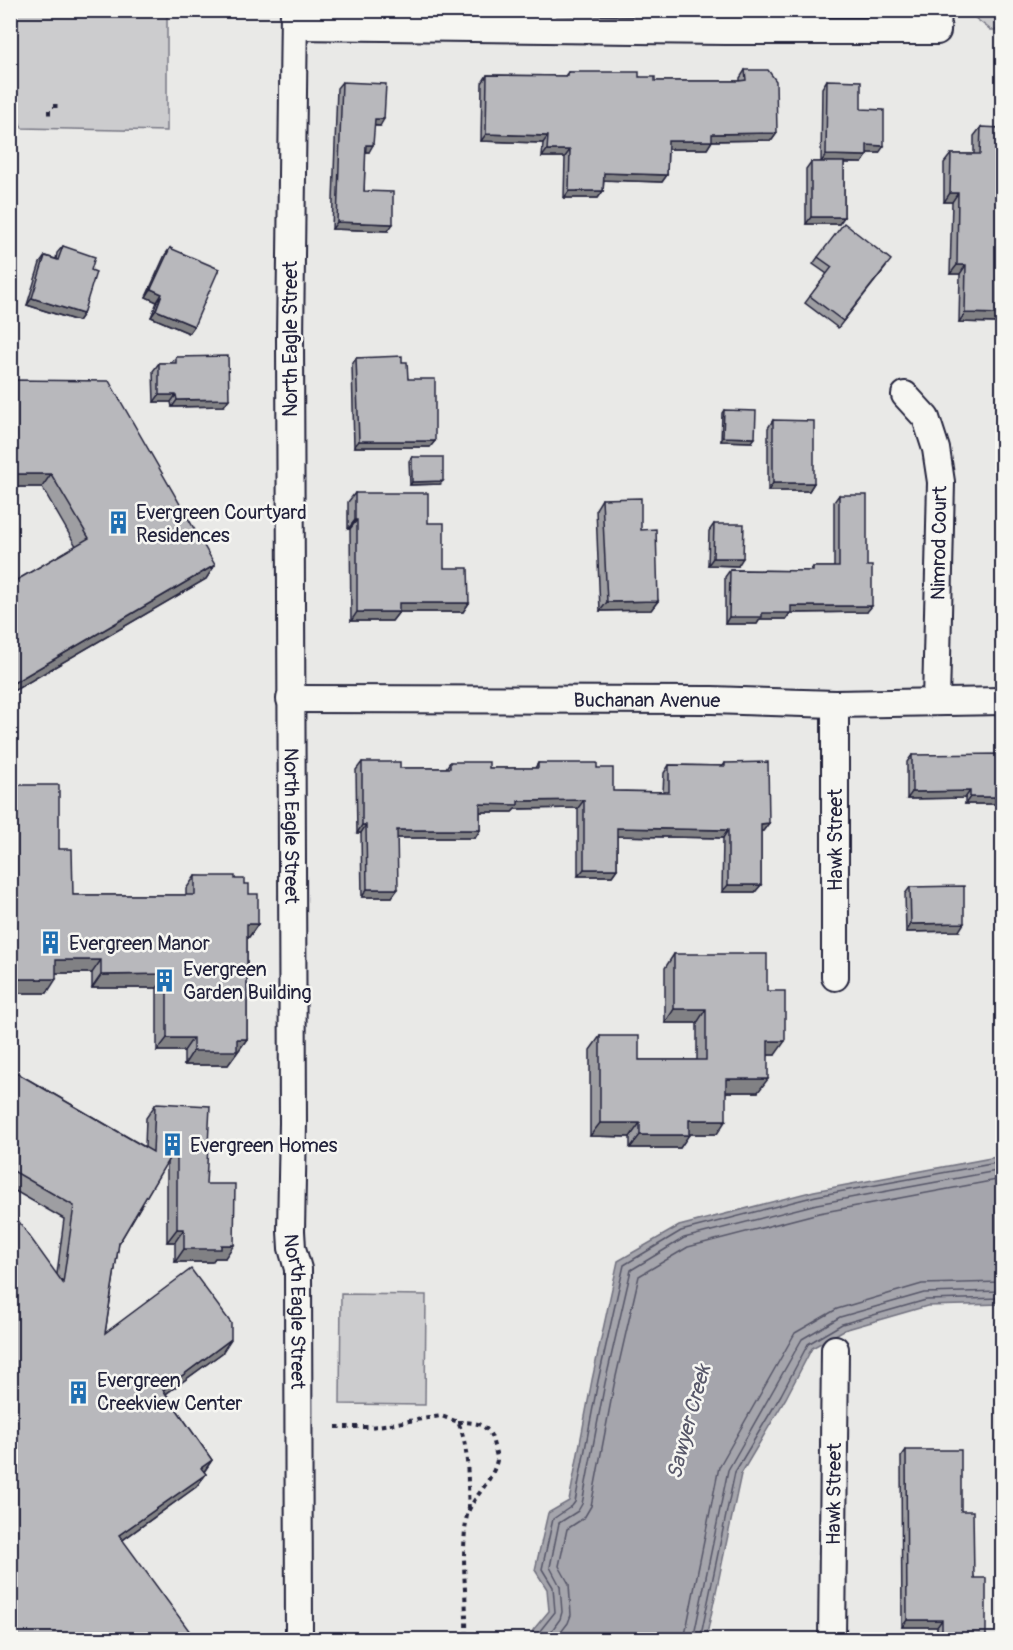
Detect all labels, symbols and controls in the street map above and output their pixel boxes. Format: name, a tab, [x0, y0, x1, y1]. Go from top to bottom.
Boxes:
street label: North Eagle Street	[278, 260, 303, 417]
street label: Nimrod Court	[926, 485, 953, 600]
place label: Evergreen Courtyard Residences	[136, 500, 307, 548]
building icon: Evergreen Courtyard Residences	[105, 510, 131, 536]
street label: Buchanan Avenue	[574, 687, 721, 713]
street label: North Eagle Street	[279, 748, 305, 905]
street label: Hawk Street	[823, 788, 848, 891]
building icon: Evergreen Manor	[38, 930, 64, 956]
place label: Evergreen Manor	[69, 931, 210, 956]
place label: Evergreen Garden Building	[183, 957, 312, 1005]
building icon: Evergreen Garden Building	[152, 967, 178, 993]
building icon: Evergreen Homes	[159, 1132, 185, 1158]
place label: Evergreen Homes	[190, 1133, 338, 1158]
street label: North Eagle Street	[279, 1233, 311, 1390]
water label: Sawyer Creek	[661, 1360, 718, 1482]
place label: Evergreen Creekview Center	[97, 1368, 242, 1416]
building icon: Evergreen Creekview Center	[66, 1379, 92, 1405]
street label: Hawk Street	[820, 1442, 847, 1545]

